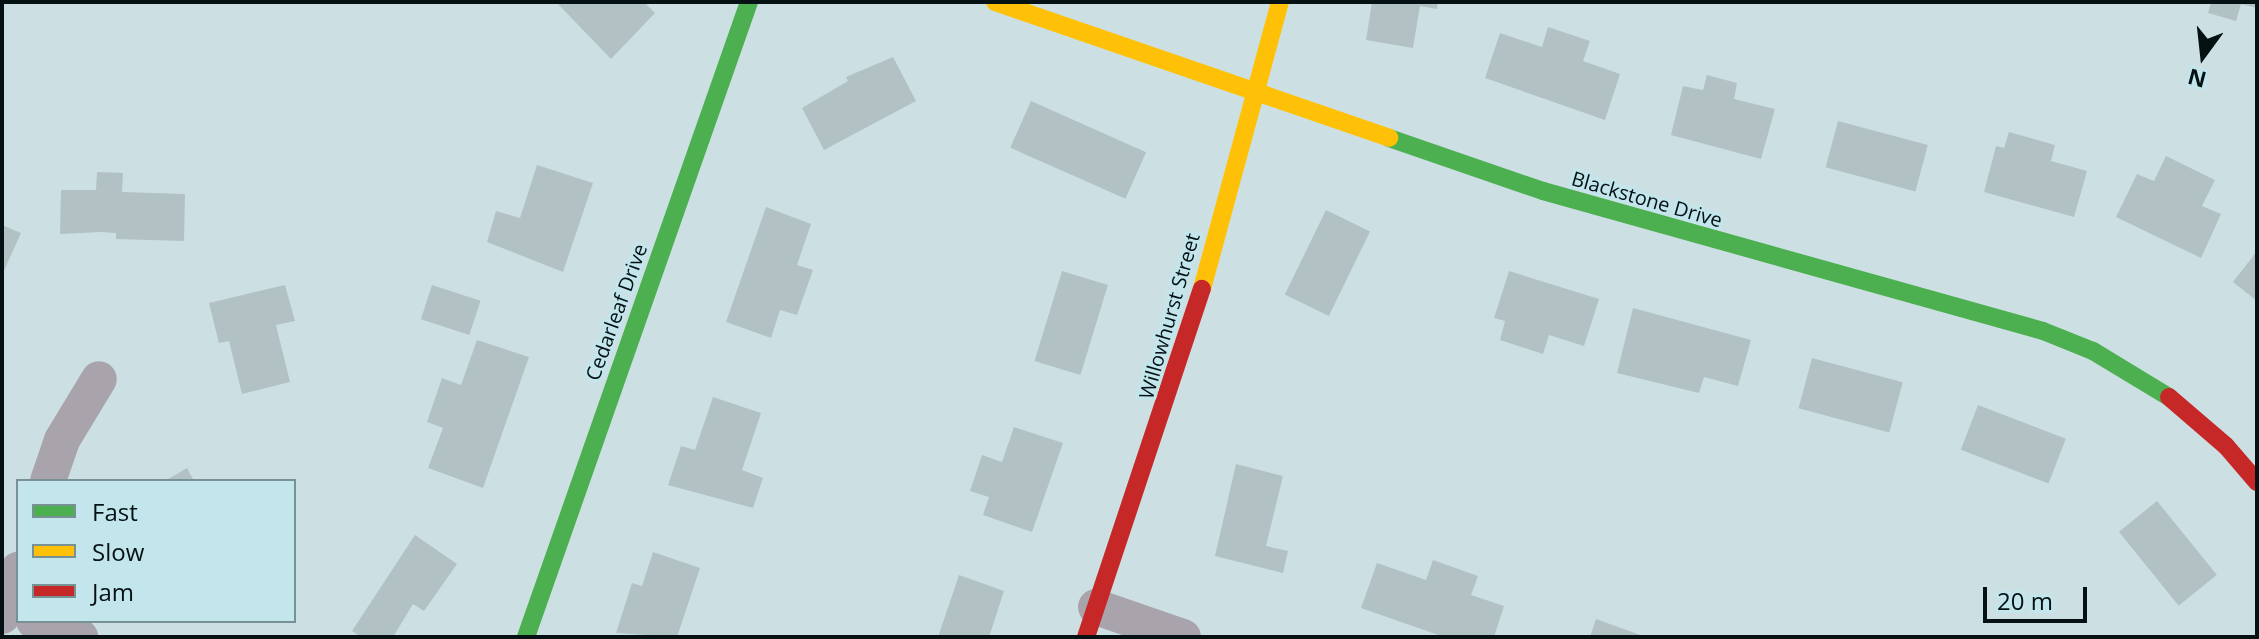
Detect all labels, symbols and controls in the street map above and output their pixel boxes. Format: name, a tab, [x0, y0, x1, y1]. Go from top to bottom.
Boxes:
north arrow	[2163, 16, 2243, 96]
text: N	[2184, 62, 2209, 96]
street label: Blackstone Drive	[1569, 166, 1725, 232]
street label: Willowhurst Street	[1134, 230, 1204, 402]
street label: Cedarleaf Drive	[580, 240, 652, 384]
legend	[16, 479, 296, 623]
text: Fast	[92, 495, 138, 528]
text: Slow	[92, 535, 144, 568]
scale bar	[1987, 571, 2091, 621]
text: Jam	[92, 575, 134, 608]
text: 20 m	[1997, 584, 2053, 617]

